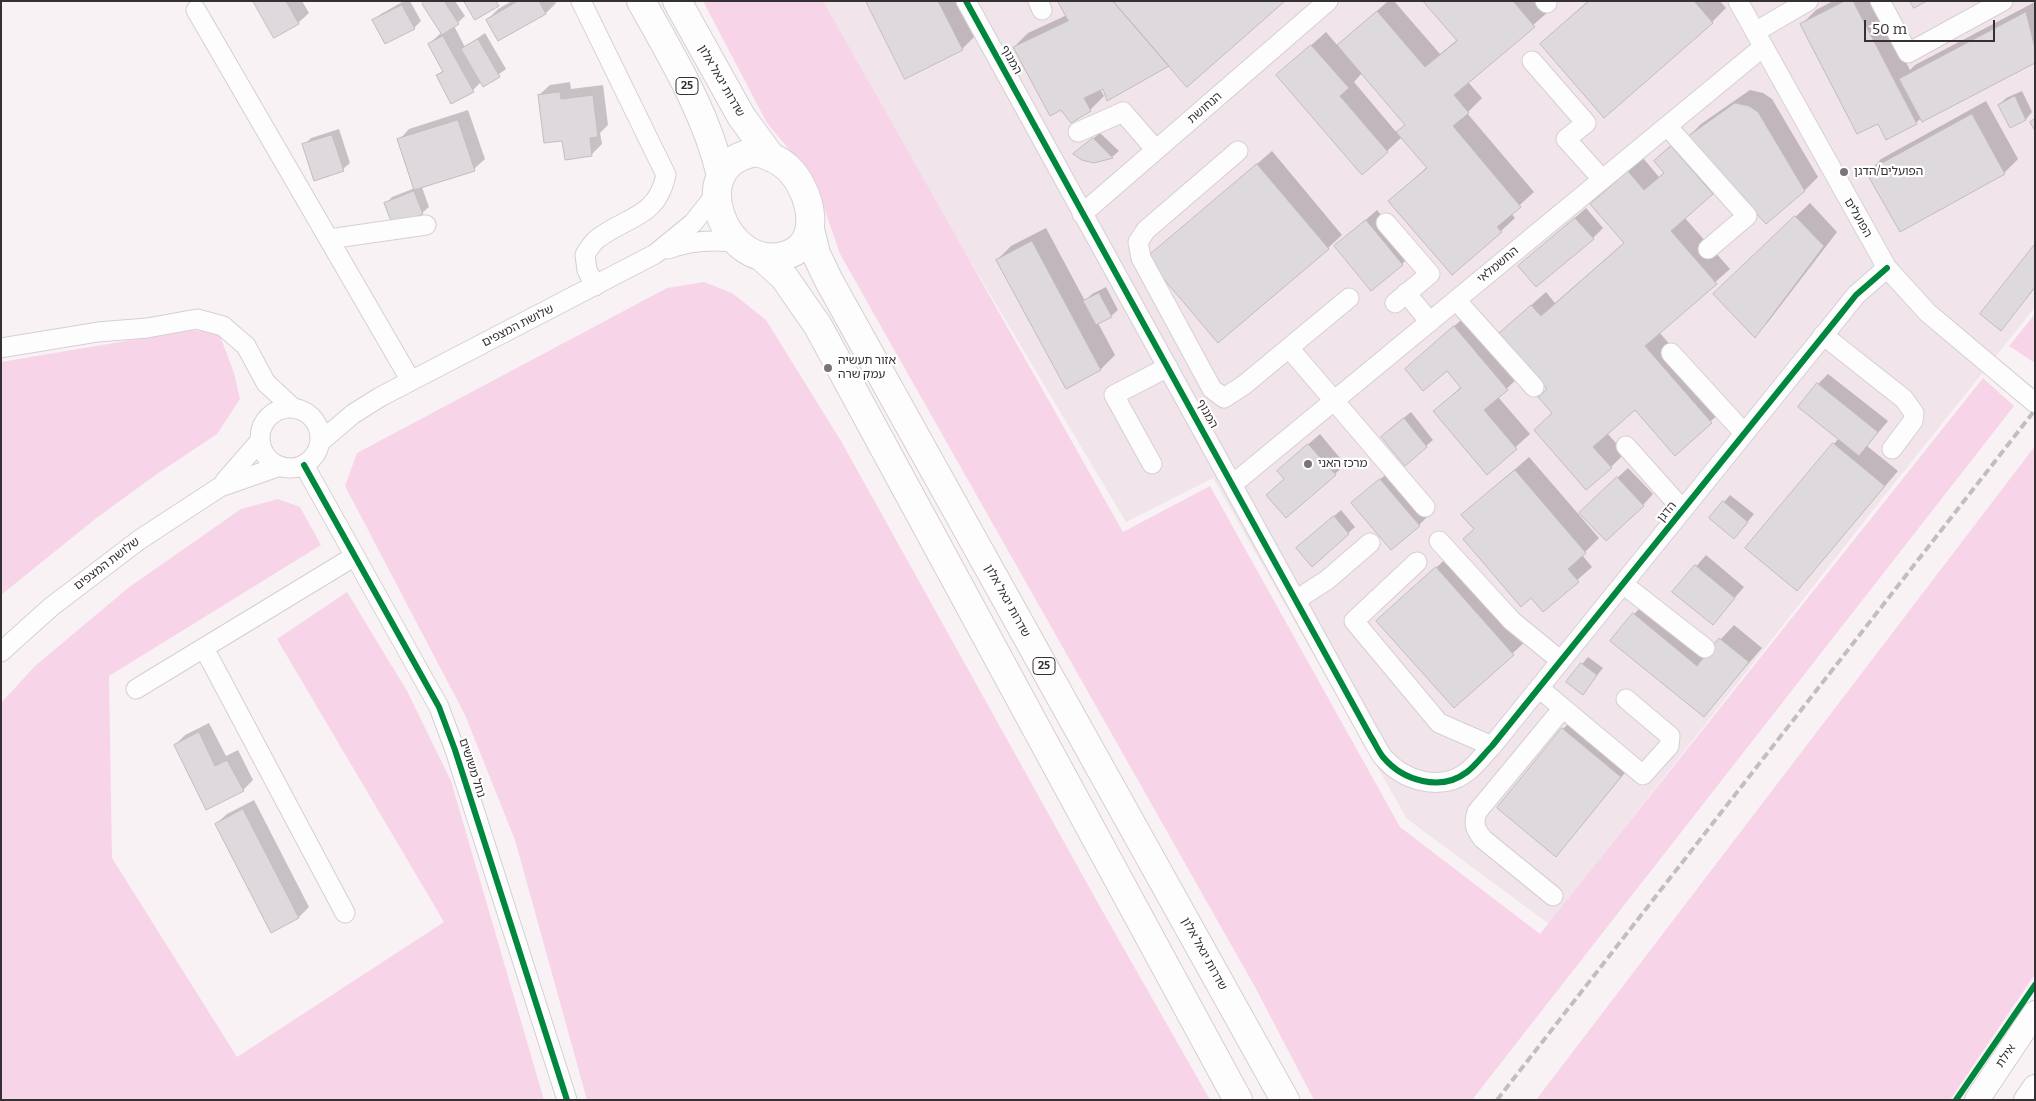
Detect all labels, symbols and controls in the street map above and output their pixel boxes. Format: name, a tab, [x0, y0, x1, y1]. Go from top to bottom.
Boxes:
scale bar	[1866, 10, 1997, 42]
text: 50 m	[1872, 20, 1907, 38]
street label: שדרות יגאל אלון	[695, 42, 747, 120]
street label: המנוף	[997, 43, 1025, 77]
road number: 25	[676, 78, 698, 94]
street label: הנחושת	[1185, 89, 1225, 127]
place label: הפועלים/הדגן	[1854, 165, 1923, 179]
marker: הפועלים/הדגן	[1838, 166, 1850, 178]
street label: הפועלים	[1841, 196, 1875, 240]
street label: החשמלאי	[1474, 244, 1522, 286]
street label: שלושת המצפים	[480, 302, 556, 350]
place label: אזור תעשיה עמק שרה	[838, 354, 896, 382]
marker: אזור תעשיה עמק שרה	[822, 362, 834, 374]
street label: המנוף	[1193, 397, 1221, 431]
place label: מרכז האני	[1318, 457, 1368, 471]
marker: מרכז האני	[1302, 458, 1314, 470]
street label: הדגן	[1654, 499, 1680, 525]
street label: שלושת המצפים	[71, 535, 143, 593]
street label: שדרות יגאל אלון	[981, 562, 1033, 640]
road number: 25	[1033, 658, 1055, 674]
street label: נחל משושים	[456, 736, 488, 800]
street label: שדרות יגאל אלון	[1178, 915, 1230, 993]
street label: אילת	[1993, 1041, 2019, 1071]

